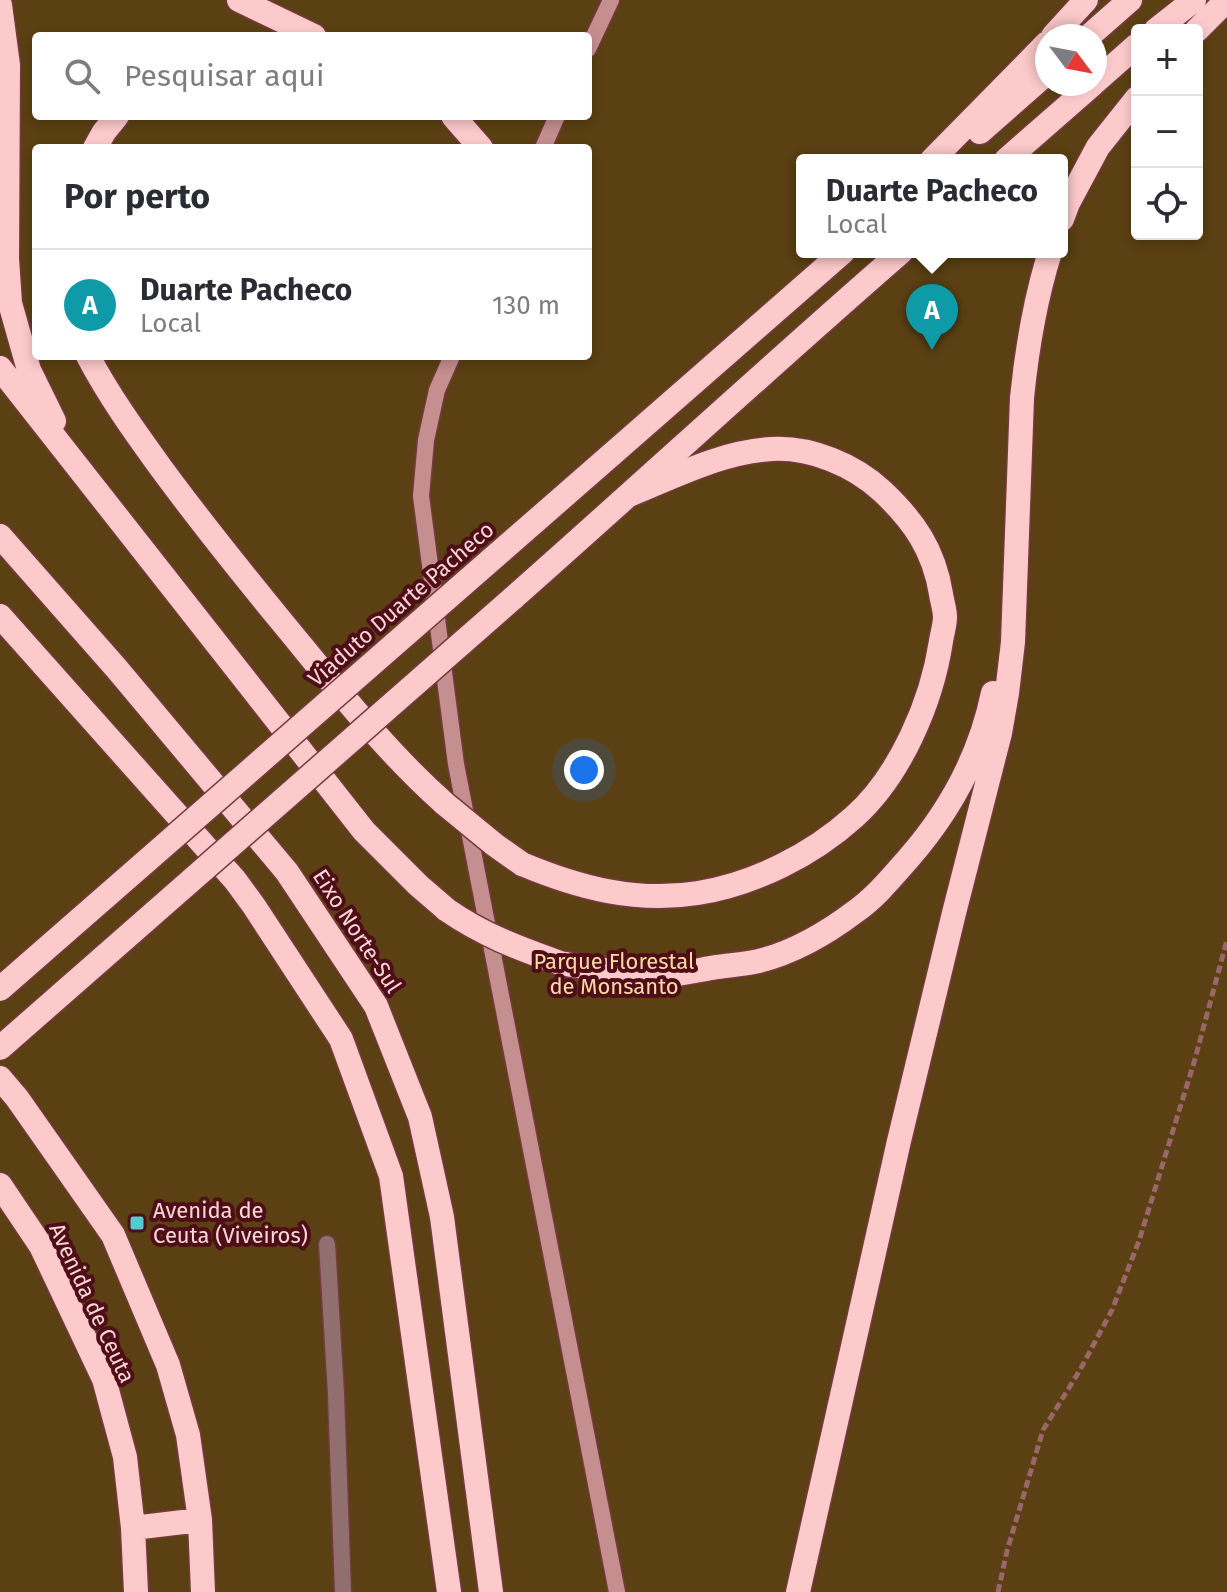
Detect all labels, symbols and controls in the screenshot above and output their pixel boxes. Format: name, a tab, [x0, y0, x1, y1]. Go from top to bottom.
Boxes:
north arrow	[1035, 24, 1107, 96]
map controls	[1131, 24, 1203, 240]
button: +	[1131, 24, 1203, 96]
search box	[32, 32, 592, 120]
icon: search	[60, 54, 104, 98]
text: Pesquisar aqui	[124, 58, 325, 94]
button: −	[1131, 96, 1203, 168]
popup	[796, 154, 1068, 258]
button: locate	[1131, 168, 1203, 240]
text: Duarte Pacheco	[826, 173, 1038, 209]
text: Por perto	[64, 176, 210, 217]
text: Local	[826, 209, 887, 240]
text: Duarte Pacheco	[140, 272, 352, 308]
pin: A	[906, 284, 958, 350]
text: A	[82, 290, 98, 321]
text: 130 m	[492, 290, 560, 321]
text: Local	[140, 308, 201, 339]
street label: Viaduto Duarte Pacheco	[303, 516, 499, 692]
your location	[564, 750, 604, 790]
street label: Eixo Norte-Sul	[307, 864, 407, 998]
park label: Parque Florestal de Monsanto	[534, 948, 695, 1000]
place label: Avenida de Ceuta (Viveiros)	[153, 1197, 308, 1249]
marker: Avenida de Ceuta (Viveiros)	[128, 1214, 146, 1232]
street label: Avenida de Ceuta	[43, 1219, 141, 1387]

